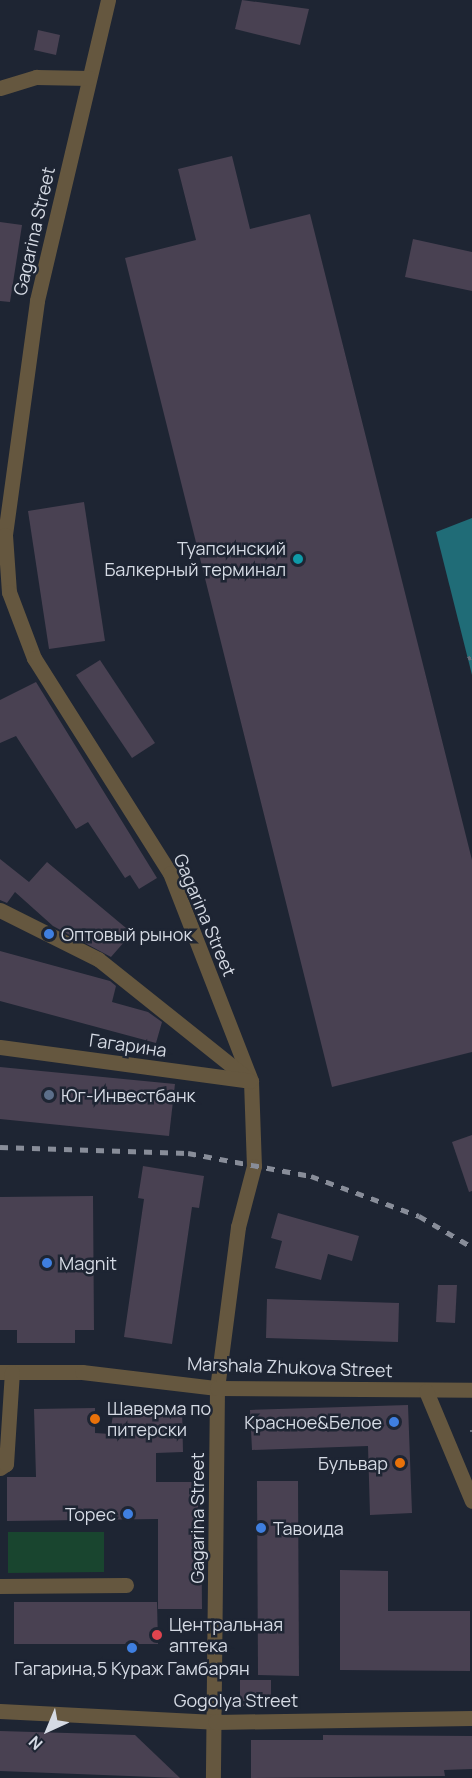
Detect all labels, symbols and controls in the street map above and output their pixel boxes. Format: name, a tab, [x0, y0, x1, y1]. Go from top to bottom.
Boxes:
street label: Gagarina Street	[9, 165, 59, 297]
place label: Туапсинский Балкерный терминал	[105, 538, 286, 580]
marker: Туапсинский Балкерный терминал	[291, 552, 305, 566]
street label: Gagarina Street	[169, 850, 241, 980]
place label: Оптовый рынок	[61, 923, 192, 945]
marker: Оптовый рынок	[42, 927, 56, 941]
street label: Гагарина	[88, 1029, 168, 1061]
place label: Юг-Инвестбанк	[61, 1084, 195, 1106]
marker: Юг-Инвестбанк	[42, 1088, 56, 1102]
place label: Magnit	[59, 1252, 117, 1274]
marker: Magnit	[40, 1256, 54, 1270]
street label: Marshala Zhukova Street	[187, 1353, 393, 1381]
place label: Шаверма по питерски	[107, 1398, 211, 1440]
place label: Красное&Белое	[244, 1411, 382, 1433]
marker: Шаверма по питерски	[88, 1412, 102, 1426]
marker: Красное&Белое	[387, 1415, 401, 1429]
street label: Gagarina Street	[186, 1452, 208, 1584]
place label: Бульвар	[318, 1452, 388, 1474]
marker: Бульвар	[393, 1456, 407, 1470]
place label: Торес	[65, 1503, 116, 1525]
marker: Торес	[121, 1507, 135, 1521]
place label: Тавоида	[273, 1517, 344, 1539]
marker: Тавоида	[254, 1521, 268, 1535]
place label: Центральная аптека	[169, 1614, 283, 1656]
marker: Центральная аптека	[150, 1628, 164, 1642]
marker: Гагарина,5 Кураж Гамбарян	[125, 1641, 139, 1655]
place label: Гагарина,5 Кураж Гамбарян	[14, 1657, 250, 1679]
street label: Gogolya Street	[174, 1689, 298, 1711]
north arrow	[18, 1700, 78, 1760]
text: N	[24, 1731, 47, 1755]

